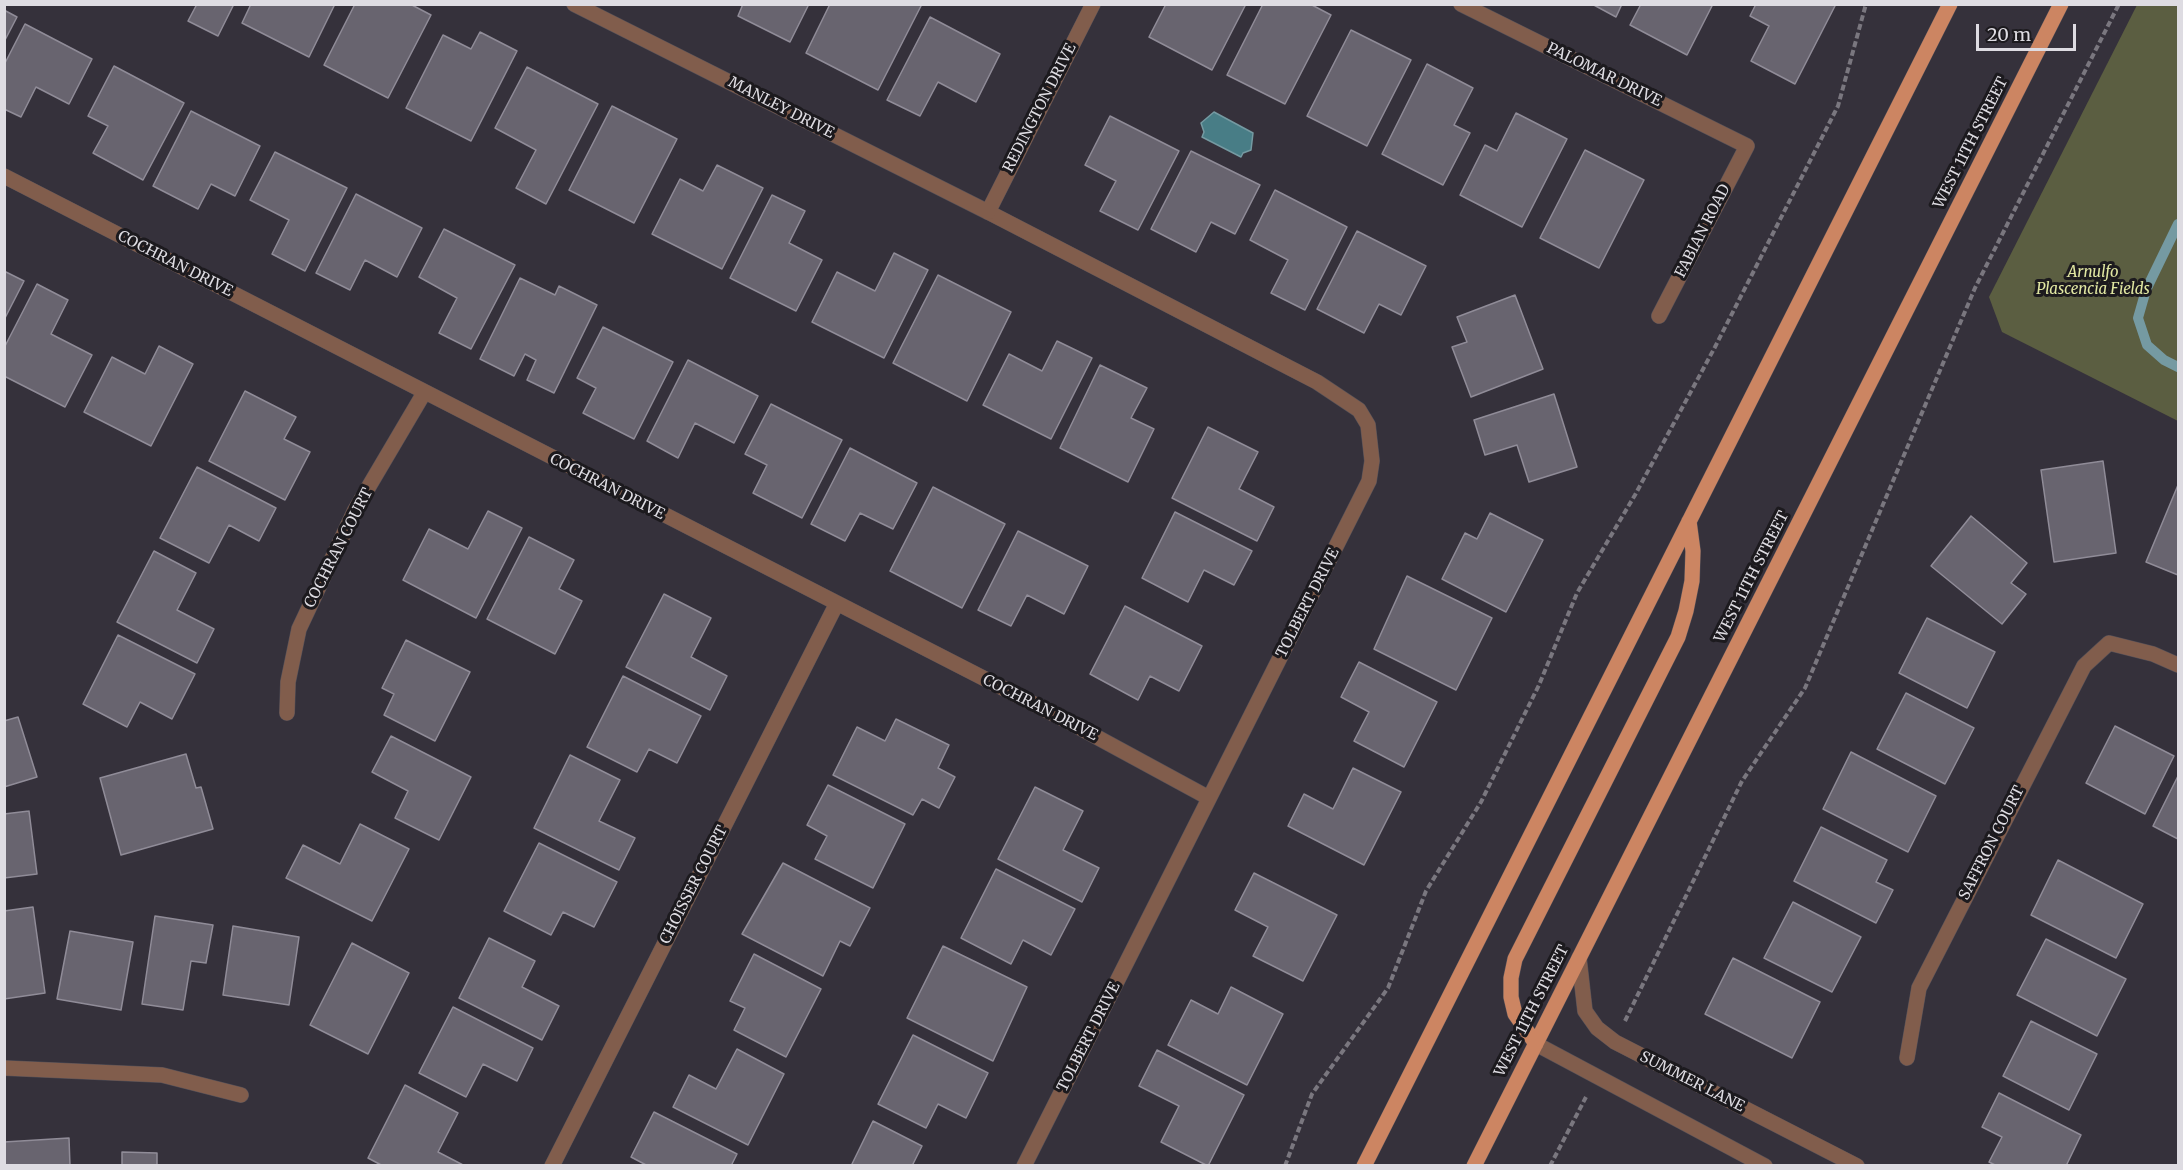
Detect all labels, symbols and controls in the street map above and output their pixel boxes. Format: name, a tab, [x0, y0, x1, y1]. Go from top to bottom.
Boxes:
scale bar	[1979, 12, 2080, 50]
text: 20 m	[1987, 23, 2031, 46]
street label: PALOMAR DRIVE	[1544, 39, 1664, 111]
street label: REDINGTON DRIVE	[1000, 41, 1080, 175]
street label: MANLEY DRIVE	[725, 74, 837, 142]
street label: WEST 11TH STREET	[1930, 74, 2012, 212]
street label: FABIAN ROAD	[1672, 181, 1734, 281]
street label: COCHRAN DRIVE	[115, 227, 235, 301]
park label: Arnulfo Plascencia Fields	[2036, 264, 2150, 299]
street label: COCHRAN DRIVE	[547, 450, 667, 524]
street label: COCHRAN COURT	[301, 485, 377, 611]
street label: WEST 11TH STREET	[1711, 508, 1793, 646]
street label: TOLBERT DRIVE	[1273, 545, 1343, 661]
street label: COCHRAN DRIVE	[980, 671, 1100, 745]
street label: SAFFRON COURT	[1955, 783, 2029, 903]
street label: CHOISSER COURT	[656, 823, 732, 947]
street label: WEST 11TH STREET	[1491, 942, 1573, 1080]
street label: TOLBERT DRIVE	[1054, 979, 1124, 1095]
street label: SUMMER LANE	[1637, 1048, 1747, 1116]

